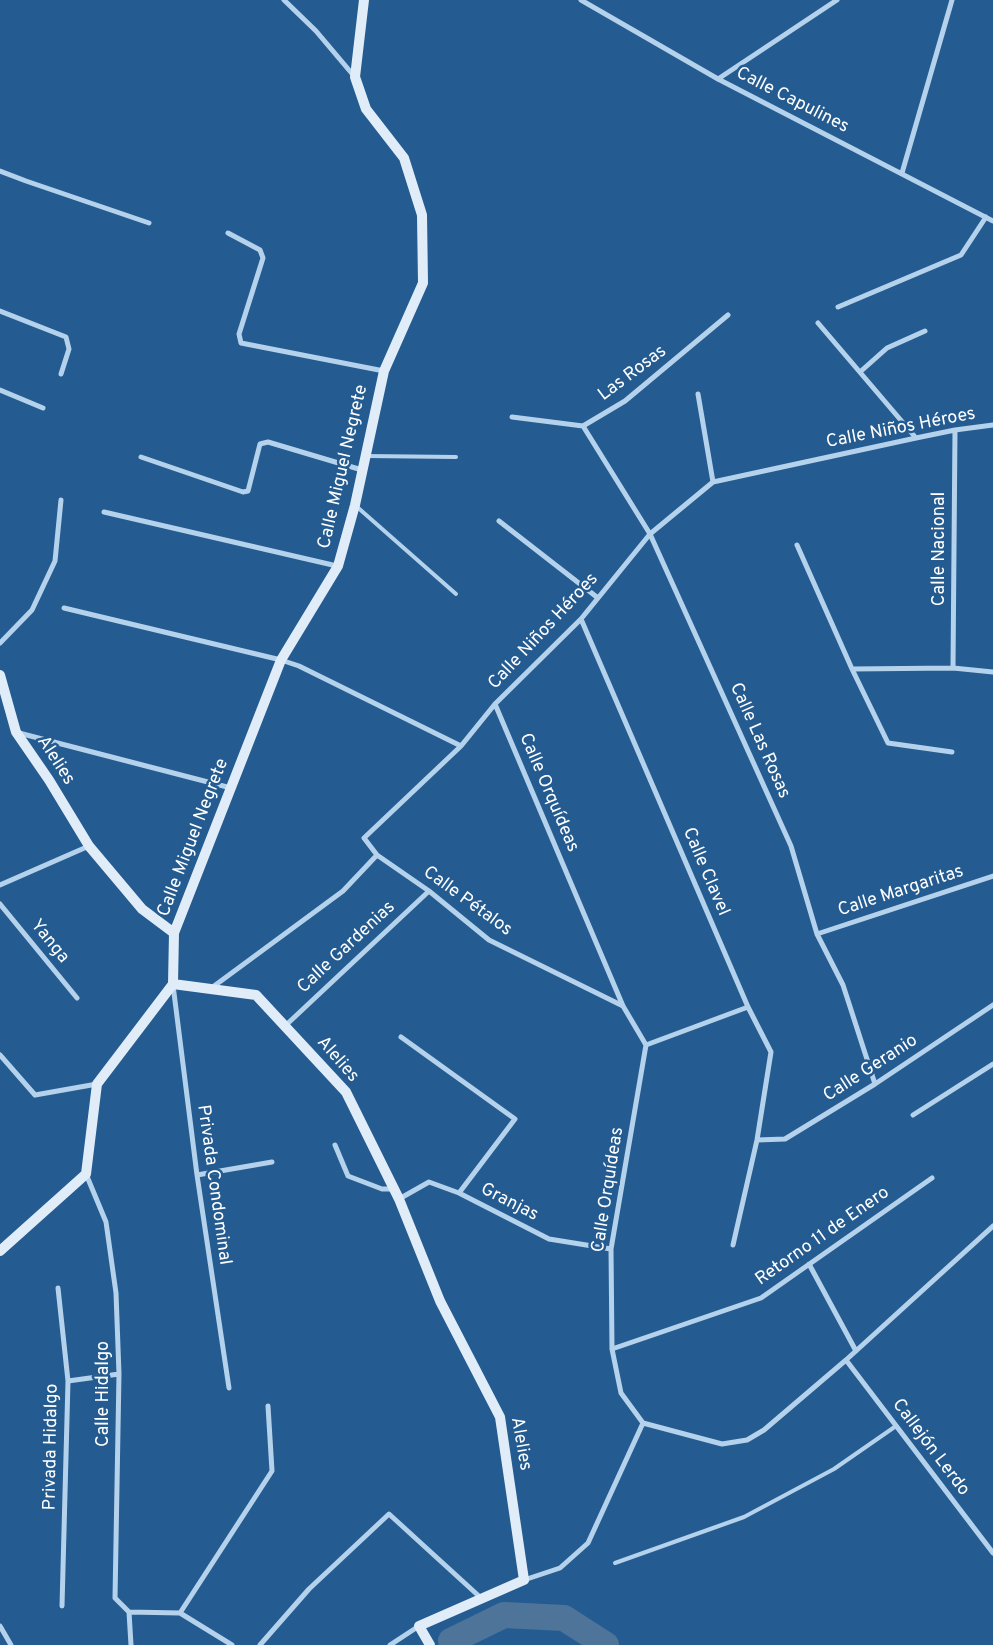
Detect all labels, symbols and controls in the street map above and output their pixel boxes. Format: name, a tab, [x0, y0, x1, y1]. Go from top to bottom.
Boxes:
street label: Calle Capulines	[732, 63, 852, 139]
street label: Las Rosas	[595, 341, 671, 407]
street label: Calle Miguel Negrete	[315, 383, 373, 551]
street label: Calle Niños Héroes	[825, 404, 977, 454]
street label: Calle Nacional	[929, 492, 951, 606]
street label: Calle Niños Héroes	[484, 569, 604, 695]
street label: Calle Las Rosas	[724, 680, 794, 802]
street label: Calle Orquídeas	[513, 730, 583, 856]
street label: Alelies	[31, 733, 79, 789]
street label: Calle Miguel Negrete	[154, 756, 234, 920]
street label: Calle Clavel	[677, 825, 733, 919]
street label: Calle Margaritas	[836, 862, 966, 922]
street label: Calle Pétalos	[418, 863, 516, 941]
street label: Calle Gardenias	[294, 897, 400, 999]
street label: Yanga	[25, 916, 73, 968]
street label: Calle Geranio	[820, 1031, 922, 1107]
street label: Alelies	[311, 1033, 363, 1087]
street label: Privada Condominal	[191, 1103, 235, 1267]
street label: Calle Orquídeas	[588, 1126, 630, 1254]
street label: Granjas	[477, 1179, 541, 1227]
street label: Retorno 11 de Enero	[752, 1183, 894, 1291]
street label: Calle Hidalgo	[93, 1341, 115, 1447]
street label: Privada Hidalgo	[40, 1383, 64, 1511]
street label: Callejón Lerdo	[887, 1395, 973, 1501]
street label: Alelies	[505, 1416, 535, 1472]

